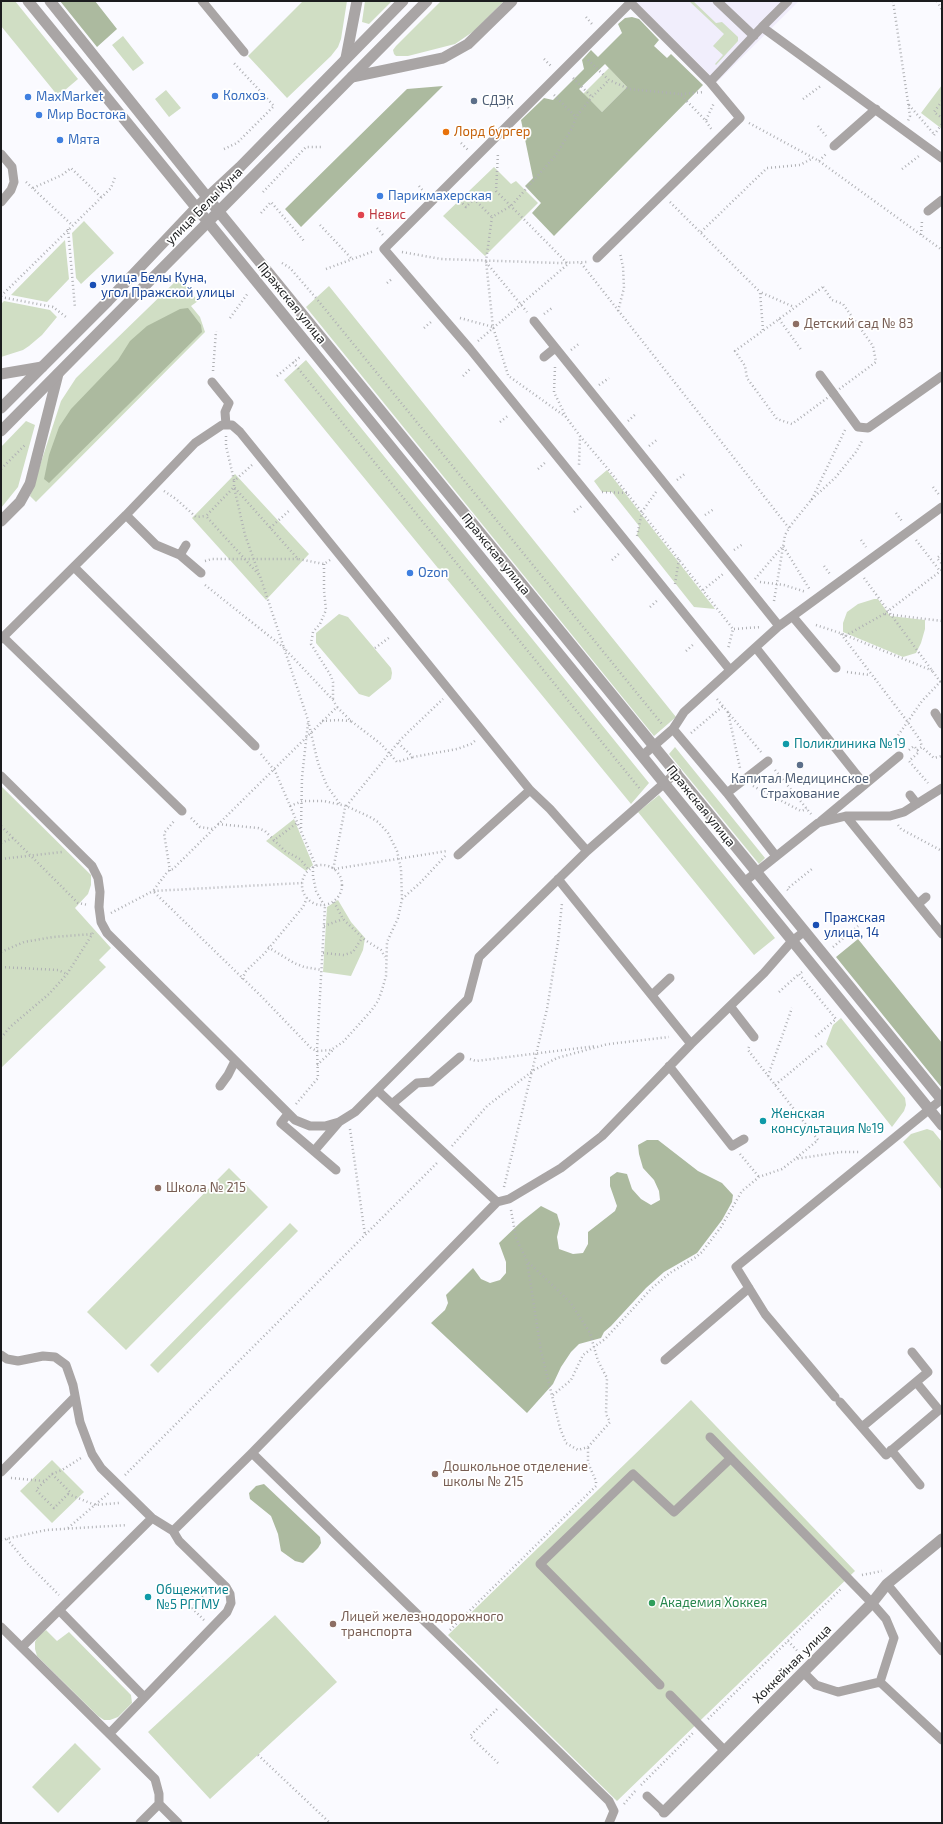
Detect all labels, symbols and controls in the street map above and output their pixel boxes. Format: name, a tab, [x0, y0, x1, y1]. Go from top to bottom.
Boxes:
place label: Колхоз	[223, 88, 266, 104]
place label: MaxMarket	[36, 89, 104, 105]
marker: Колхоз	[210, 91, 220, 101]
marker: MaxMarket	[23, 92, 33, 102]
place label: СДЭК	[482, 93, 514, 109]
marker: СДЭК	[469, 96, 479, 106]
place label: Мир Востока	[47, 107, 126, 123]
marker: Мир Востока	[34, 110, 44, 120]
place label: Лорд бургер	[454, 124, 530, 140]
marker: Лорд бургер	[441, 127, 451, 137]
place label: Мята	[68, 132, 100, 148]
marker: Мята	[55, 135, 65, 145]
street label: улица Белы Куна	[162, 164, 246, 248]
place label: Парикмахерская	[388, 188, 492, 204]
marker: Парикмахерская	[375, 191, 385, 201]
place label: Невис	[369, 207, 406, 223]
marker: Невис	[356, 210, 366, 220]
street label: Пражская улица	[254, 259, 330, 347]
place label: улица Белы Куна, угол Пражской улицы	[101, 270, 235, 301]
marker: улица Белы Куна, угол Пражской улицы	[88, 280, 98, 290]
place label: Детский сад № 83	[804, 316, 914, 332]
marker: Детский сад № 83	[791, 319, 801, 329]
street label: Пражская улица	[458, 510, 534, 598]
place label: Ozon	[418, 565, 448, 581]
marker: Ozon	[405, 568, 415, 578]
place label: Поликлиника №19	[794, 736, 906, 752]
marker: Поликлиника №19	[781, 739, 791, 749]
marker: Капитал Медицинское Страхование	[795, 760, 805, 770]
street label: Пражская улица	[663, 762, 739, 850]
place label: Капитал Медицинское Страхование	[731, 771, 869, 802]
place label: Пражская улица, 14	[824, 910, 885, 941]
marker: Пражская улица, 14	[811, 920, 821, 930]
place label: Женская консультация №19	[771, 1106, 884, 1137]
marker: Женская консультация №19	[758, 1116, 768, 1126]
place label: Школа № 215	[166, 1180, 246, 1196]
marker: Школа № 215	[153, 1183, 163, 1193]
place label: Дошкольное отделение школы № 215	[443, 1459, 588, 1490]
marker: Дошкольное отделение школы № 215	[430, 1469, 440, 1479]
place label: Общежитие №5 РГГМУ	[156, 1582, 229, 1613]
marker: Общежитие №5 РГГМУ	[143, 1592, 153, 1602]
place label: Академия Хоккея	[660, 1595, 767, 1611]
marker: Академия Хоккея	[647, 1598, 657, 1608]
place label: Лицей железнодорожного транспорта	[341, 1609, 504, 1640]
marker: Лицей железнодорожного транспорта	[328, 1619, 338, 1629]
street label: Хоккейная улица	[749, 1621, 835, 1707]

